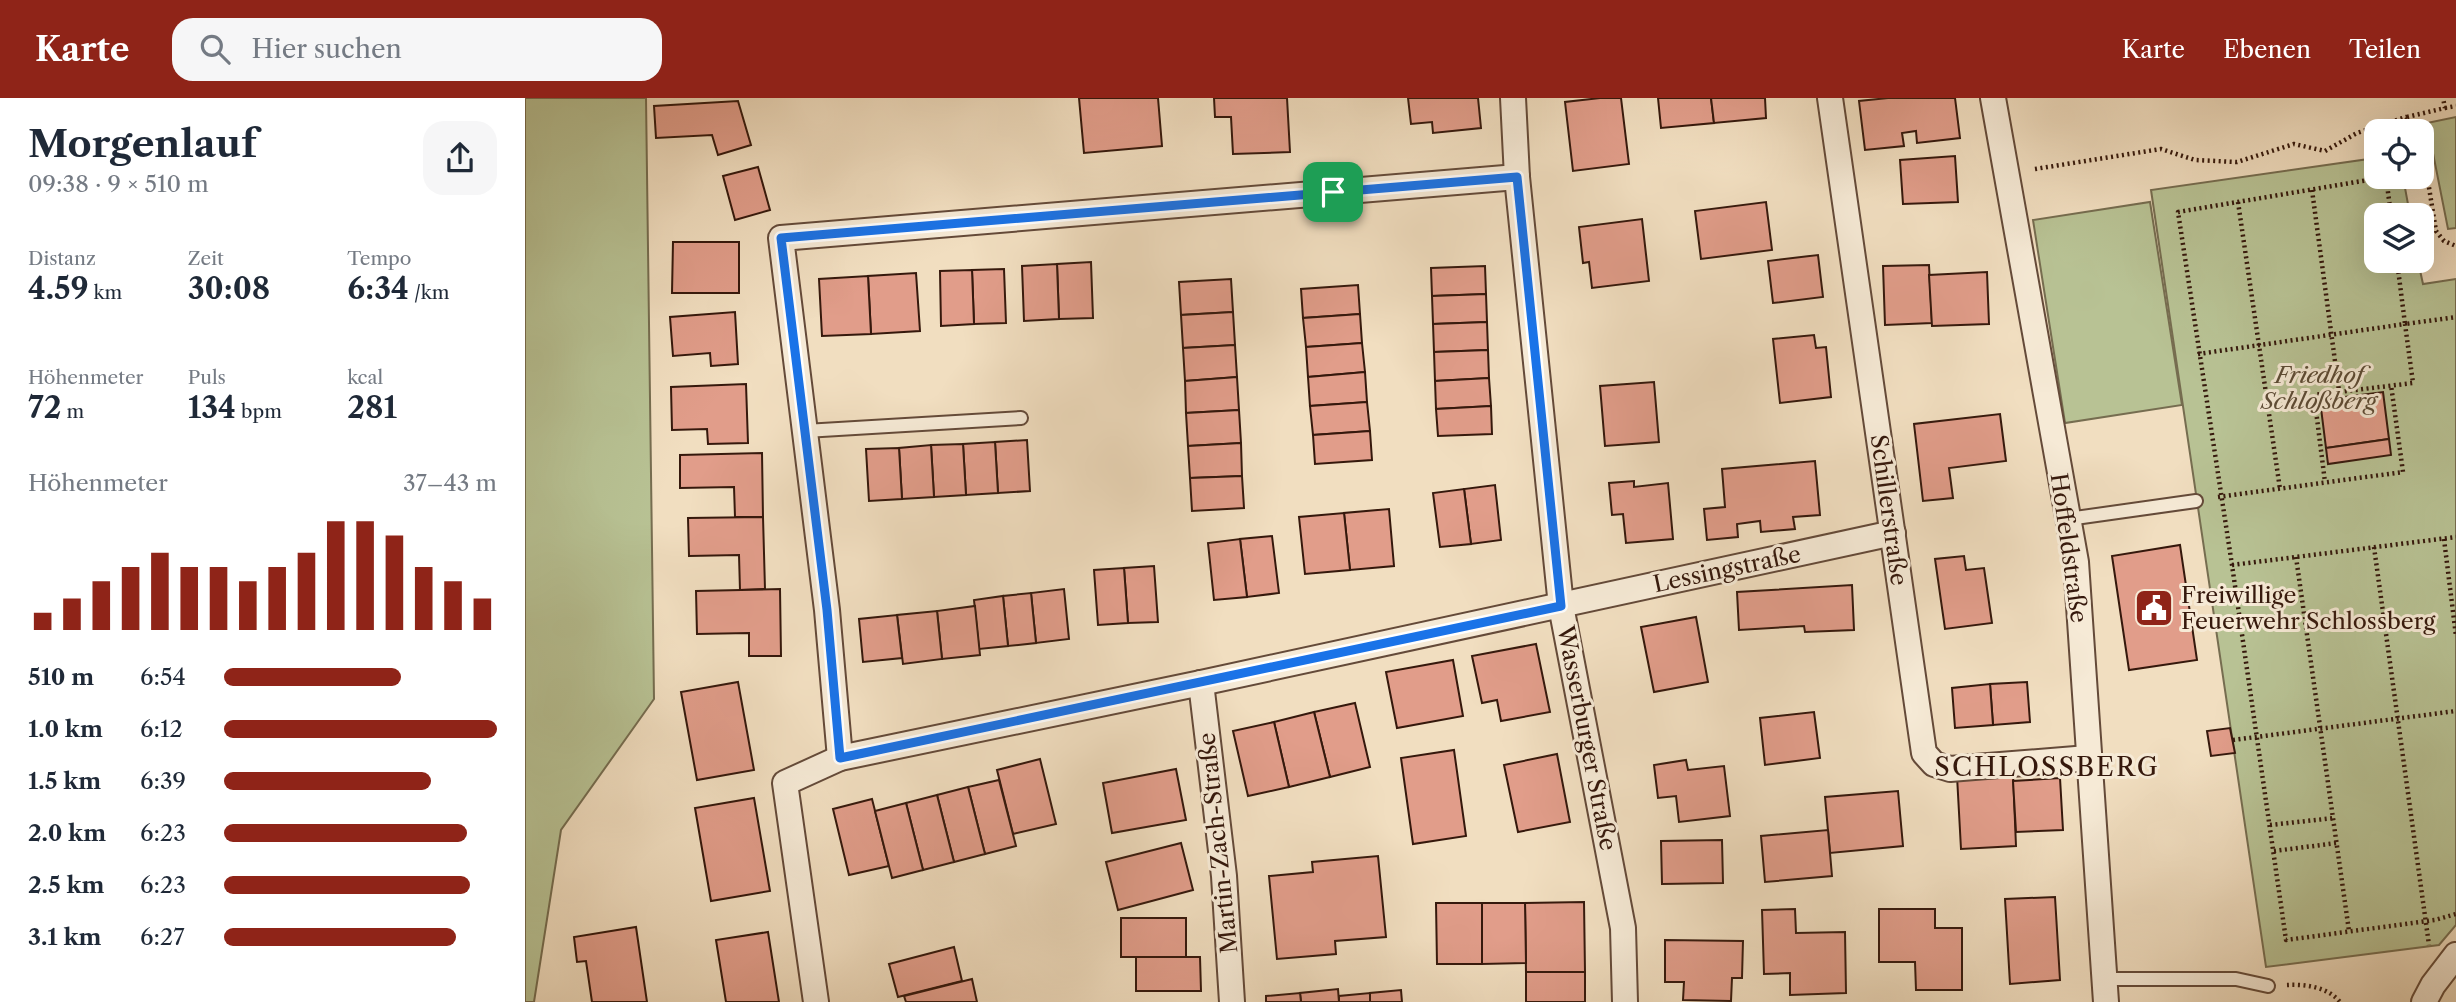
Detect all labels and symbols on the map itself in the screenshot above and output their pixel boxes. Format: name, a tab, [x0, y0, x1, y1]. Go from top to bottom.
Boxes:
pin	[1303, 162, 1363, 222]
park label: Friedhof Schloßberg	[2259, 361, 2379, 415]
street label: Schillerstraße	[1865, 433, 1913, 587]
street label: Hoffeldstraße	[2045, 471, 2093, 625]
street label: Lessingstraße	[1651, 540, 1803, 598]
place label: Freiwillige Feuerwehr Schlossberg	[2181, 581, 2436, 635]
public building icon: Freiwillige Feuerwehr Schlossberg	[2133, 587, 2175, 629]
street label: Wasserburger Straße	[1551, 622, 1623, 853]
street label: Martin-Zach-Straße	[1192, 731, 1244, 955]
district label: SCHLOSSBERG	[1934, 751, 2160, 783]

